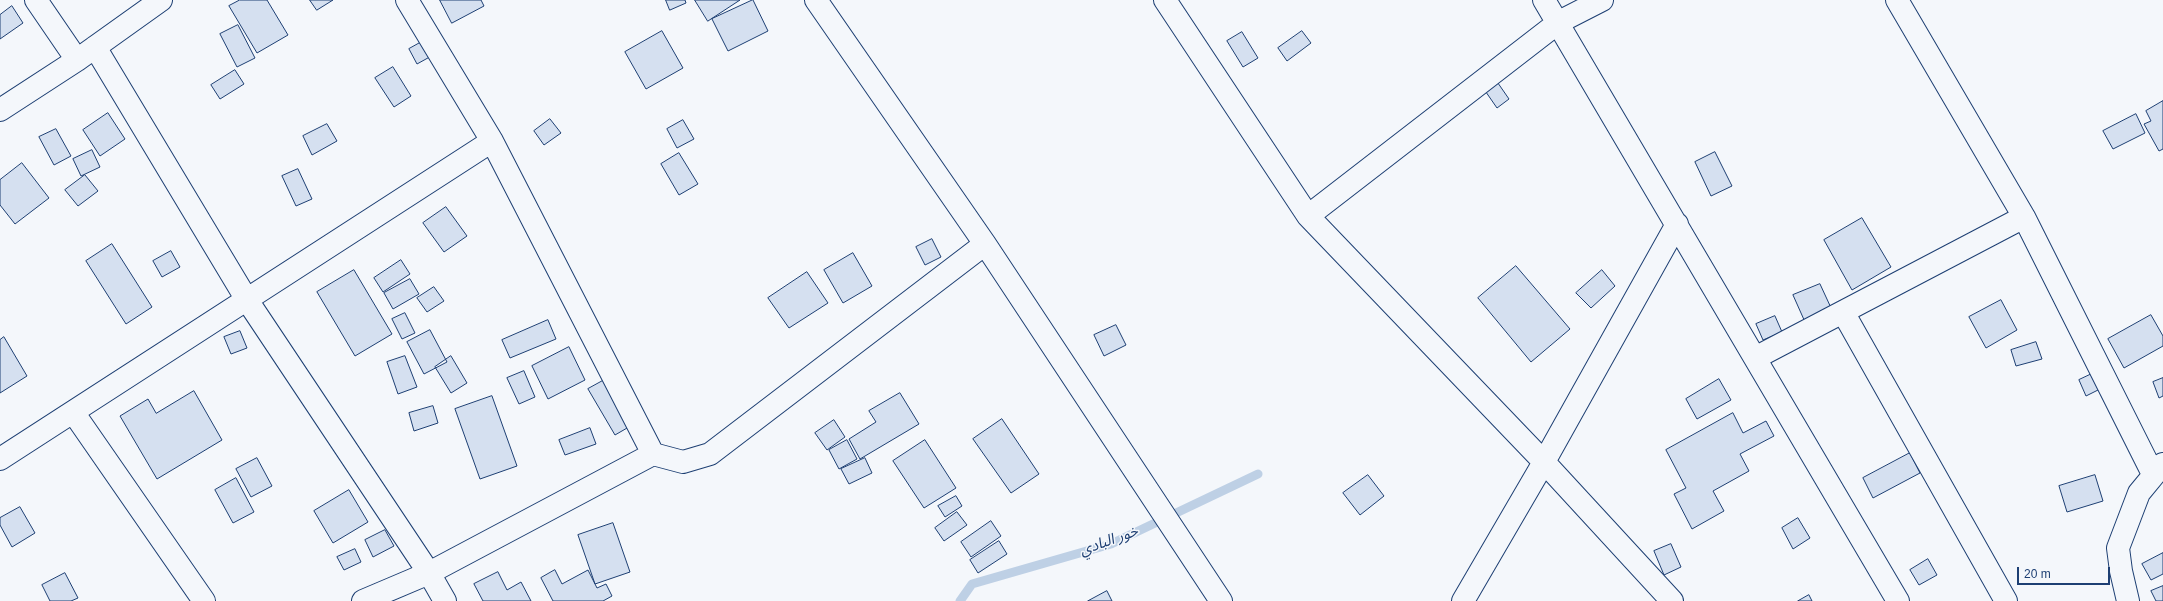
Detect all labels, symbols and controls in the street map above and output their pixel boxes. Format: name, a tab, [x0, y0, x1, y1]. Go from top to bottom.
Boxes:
water label: خور البادي	[1077, 522, 1141, 560]
scale bar	[2019, 559, 2112, 585]
text: 20 m	[2024, 567, 2051, 581]

